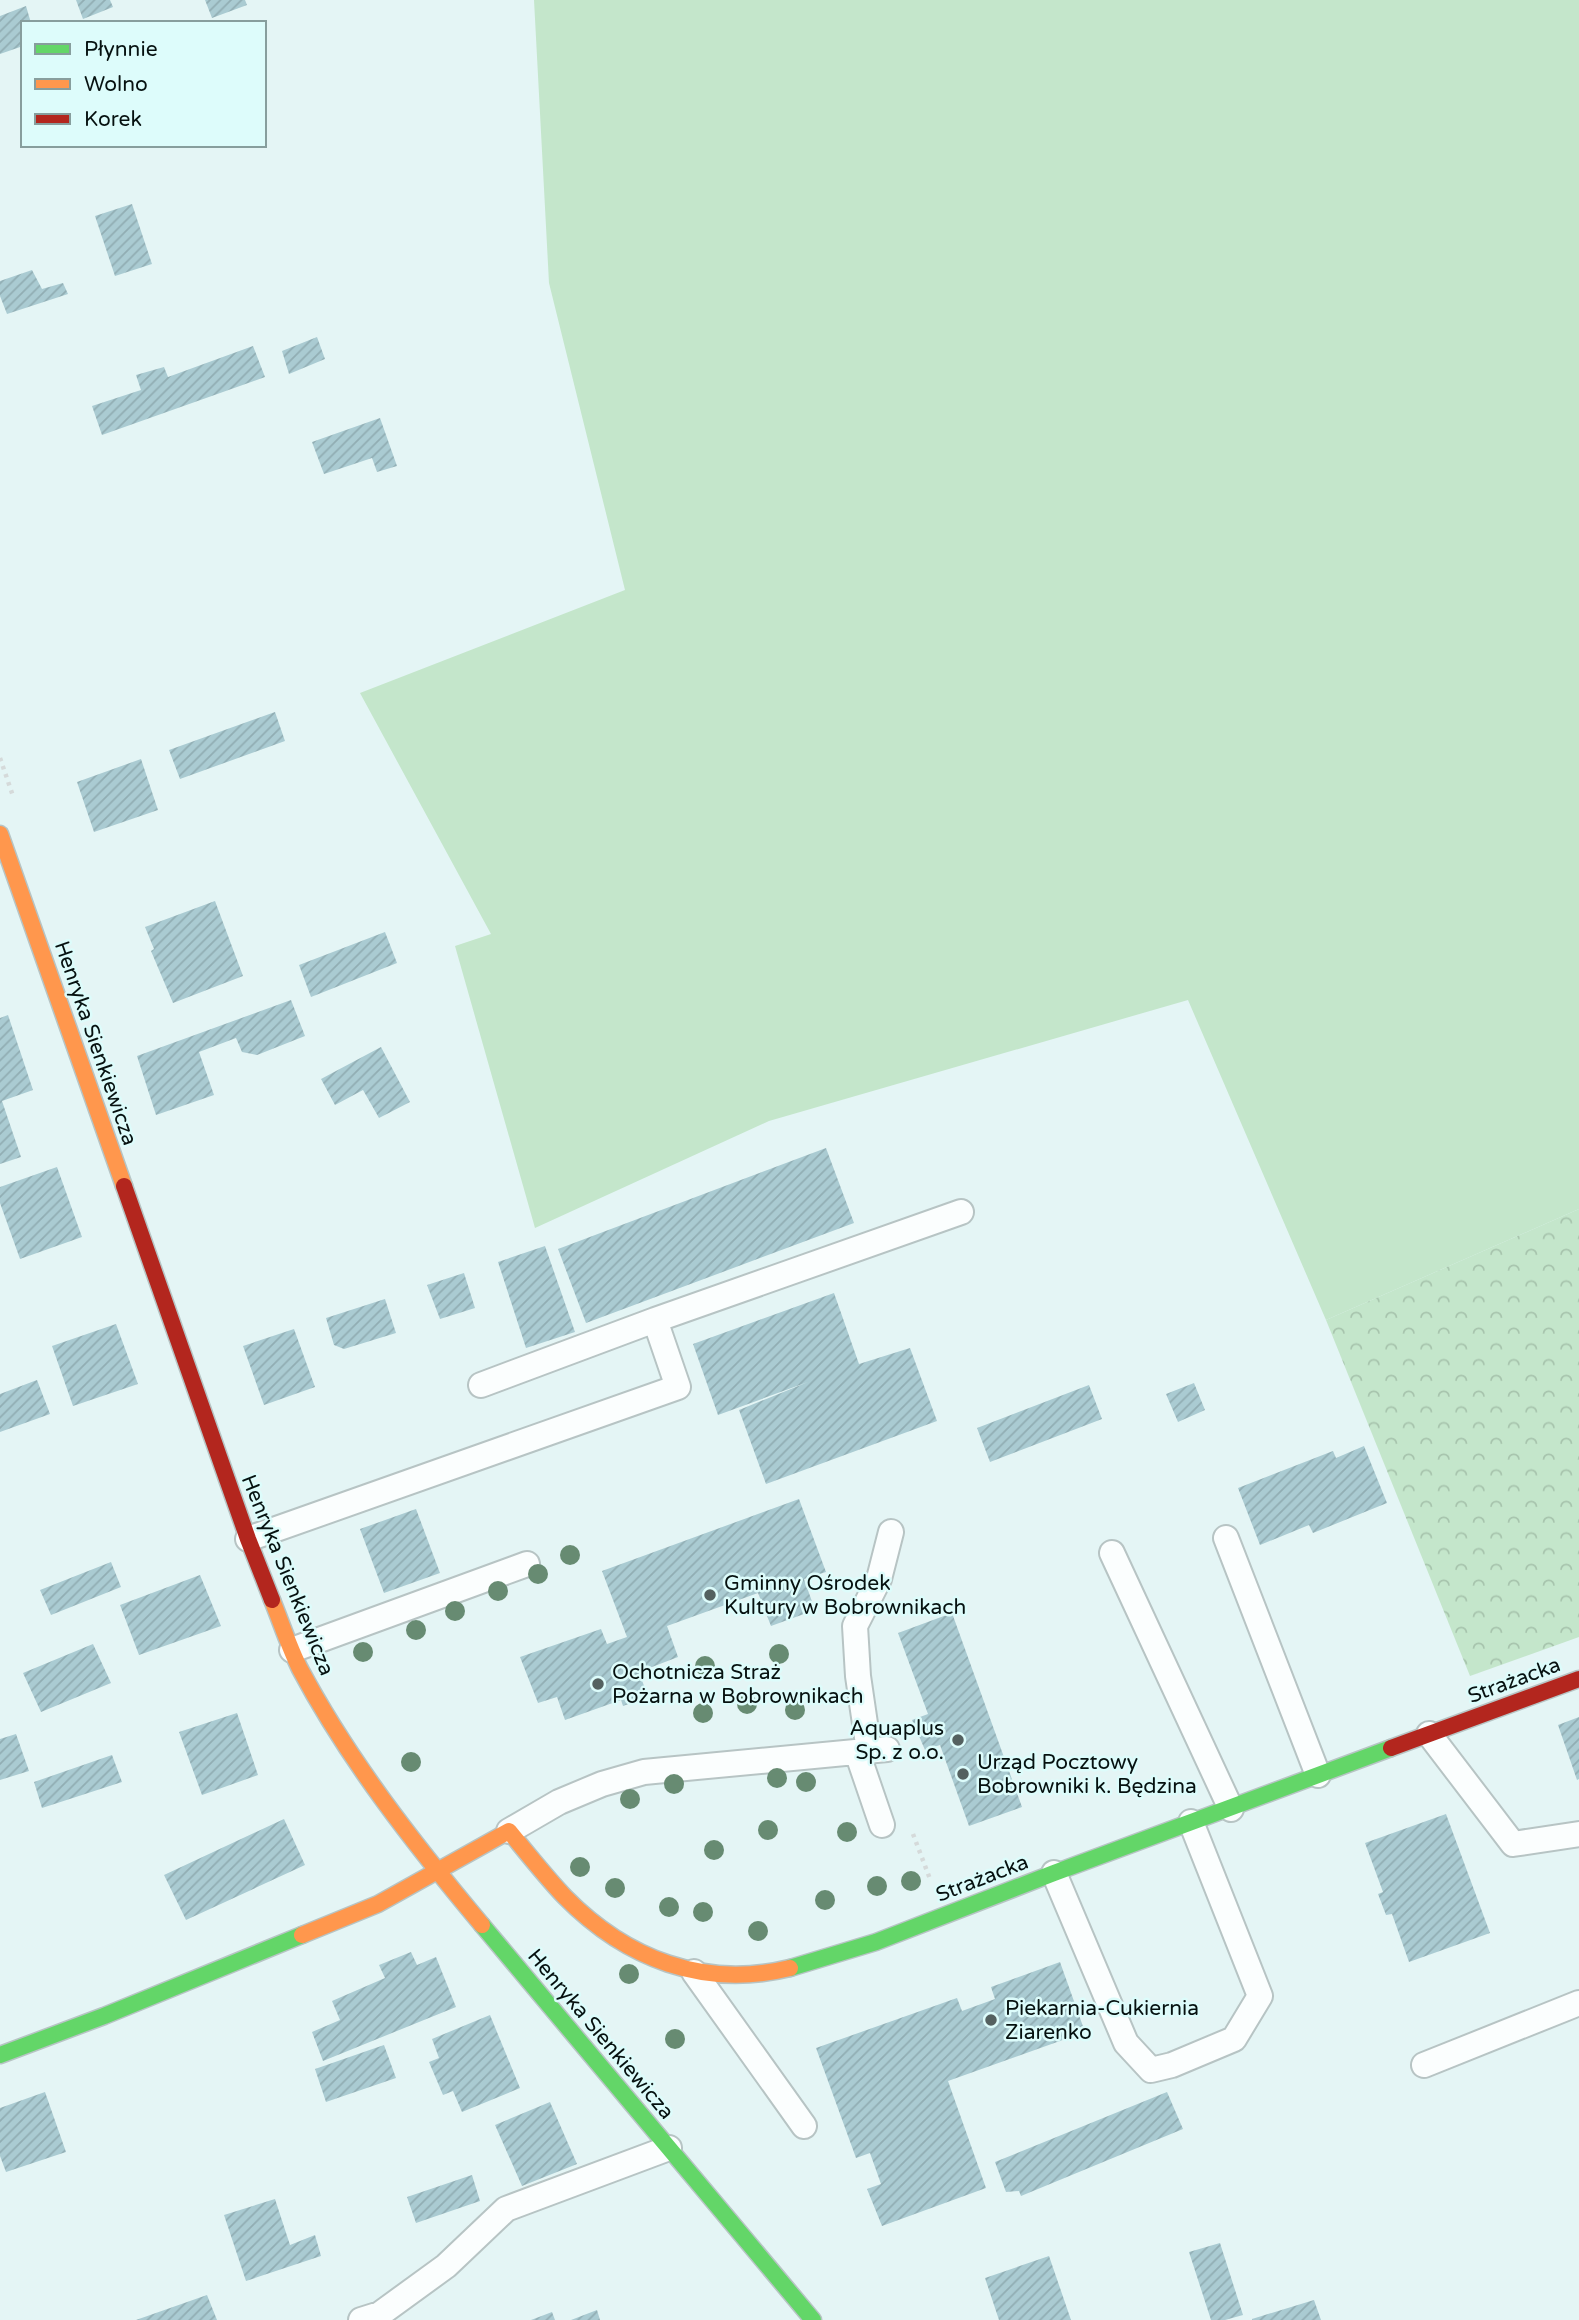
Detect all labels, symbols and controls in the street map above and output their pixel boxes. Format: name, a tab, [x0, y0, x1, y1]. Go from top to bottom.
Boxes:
legend	[21, 21, 266, 147]
text: Płynnie	[84, 37, 158, 62]
text: Wolno	[84, 72, 148, 97]
text: Korek	[84, 107, 142, 132]
street label: Henryka Sienkiewicza	[49, 938, 142, 1149]
street label: Henryka Sienkiewicza	[236, 1471, 339, 1679]
place label: Gminny Ośrodek Kultury w Bobrownikach	[724, 1571, 966, 1620]
marker: Gminny Ośrodek Kultury w Bobrownikach	[702, 1587, 718, 1603]
street label: Strażacka	[1464, 1652, 1564, 1709]
place label: Ochotnicza Straż Pożarna w Bobrownikach	[612, 1660, 864, 1709]
marker: Ochotnicza Straż Pożarna w Bobrownikach	[590, 1676, 606, 1692]
place label: Aquaplus Sp. z o.o.	[849, 1716, 944, 1765]
marker: Aquaplus Sp. z o.o.	[950, 1732, 966, 1748]
place label: Urząd Pocztowy Bobrowniki k. Będzina	[977, 1750, 1197, 1799]
marker: Urząd Pocztowy Bobrowniki k. Będzina	[955, 1766, 971, 1782]
street label: Strażacka	[932, 1849, 1032, 1907]
street label: Henryka Sienkiewicza	[522, 1944, 679, 2125]
place label: Piekarnia-Cukiernia Ziarenko	[1005, 1996, 1199, 2045]
marker: Piekarnia-Cukiernia Ziarenko	[983, 2012, 999, 2028]

